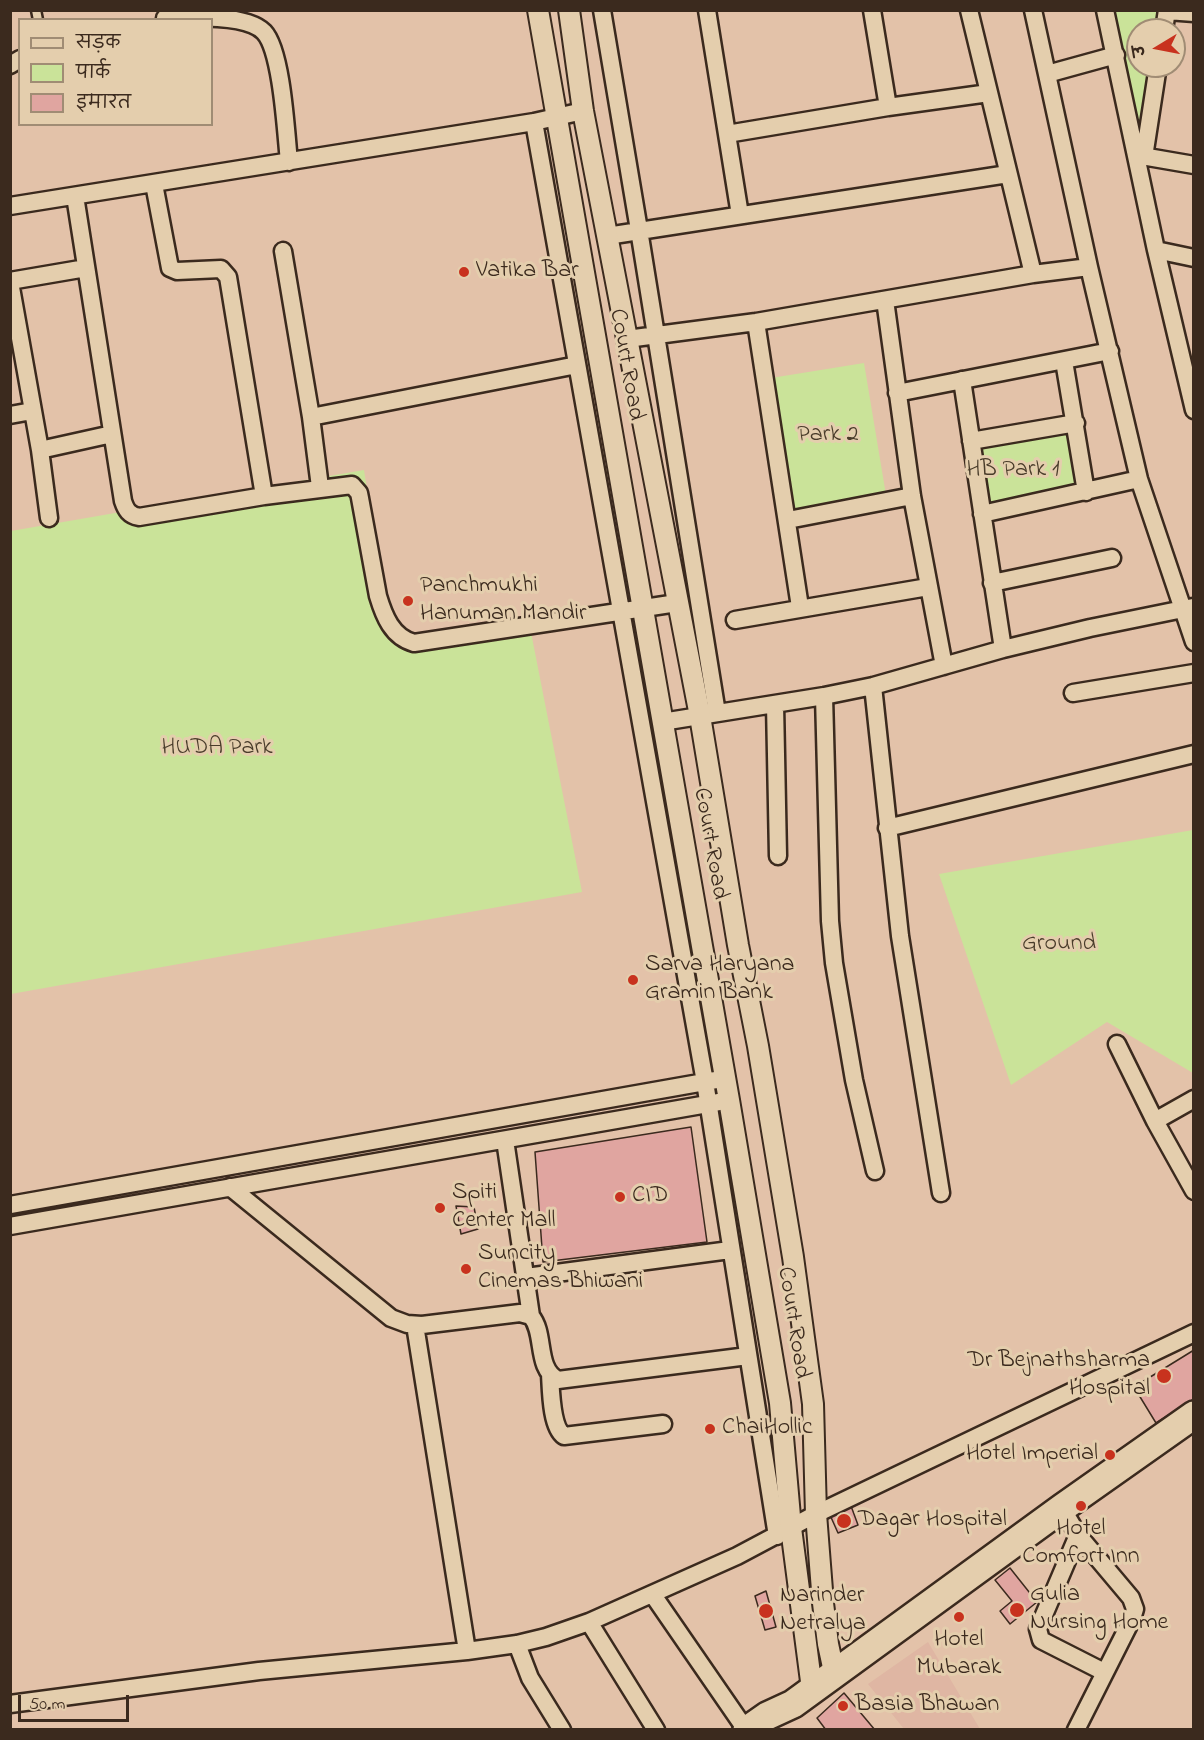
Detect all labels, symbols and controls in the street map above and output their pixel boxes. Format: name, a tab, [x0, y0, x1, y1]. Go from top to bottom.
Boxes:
legend	[18, 18, 213, 126]
north arrow	[1126, 18, 1186, 78]
text: सड़क	[76, 31, 120, 57]
text: उ	[1128, 43, 1153, 58]
text: पार्क	[76, 61, 110, 87]
text: इमारत	[76, 91, 131, 117]
place label: Vatika Bar	[476, 258, 579, 286]
marker: Vatika Bar	[457, 265, 471, 279]
street label: Court Road	[601, 307, 649, 423]
park label: Park 2	[797, 422, 859, 450]
park label: HB Park 1	[966, 457, 1060, 485]
place label: Panchmukhi Hanuman Mandir	[420, 573, 586, 629]
marker: Panchmukhi Hanuman Mandir	[401, 594, 415, 608]
park label: HUDA Park	[162, 735, 272, 763]
street label: Court Road	[685, 786, 733, 902]
park label: Ground	[1022, 931, 1096, 959]
place label: Sarva Haryana Gramin Bank	[645, 952, 794, 1008]
marker: Sarva Haryana Gramin Bank	[626, 973, 640, 987]
place label: Spiti Center Mall	[452, 1180, 556, 1236]
place label: CID	[632, 1183, 668, 1211]
marker: CID	[613, 1190, 627, 1204]
marker: Spiti Center Mall	[433, 1201, 447, 1215]
place label: Suncity Cinemas Bhiwani	[478, 1241, 643, 1297]
marker: Suncity Cinemas Bhiwani	[459, 1262, 473, 1276]
street label: Court Road	[769, 1265, 815, 1381]
place label: Dr Bejnathsharma Hospital	[967, 1348, 1150, 1404]
marker: Dr Bejnathsharma Hospital	[1155, 1367, 1173, 1385]
place label: ChaiHollic	[722, 1415, 813, 1443]
marker: ChaiHollic	[703, 1422, 717, 1436]
place label: Hotel Imperial	[966, 1441, 1098, 1469]
marker: Hotel Imperial	[1103, 1448, 1117, 1462]
marker: Hotel Comfort Inn	[1074, 1499, 1088, 1513]
place label: Dagar Hospital	[858, 1507, 1007, 1535]
marker: Dagar Hospital	[835, 1512, 853, 1530]
place label: Hotel Comfort Inn	[1022, 1516, 1140, 1572]
place label: Gulia Nursing Home	[1030, 1582, 1168, 1638]
place label: Narinder Netralya	[780, 1583, 866, 1639]
marker: Gulia Nursing Home	[1008, 1601, 1026, 1619]
marker: Narinder Netralya	[757, 1602, 775, 1620]
marker: Hotel Mubarak	[952, 1610, 966, 1624]
place label: Hotel Mubarak	[917, 1627, 1001, 1683]
scale bar	[21, 1683, 132, 1721]
text: 50 m	[29, 1692, 66, 1718]
place label: Basia Bhawan	[855, 1692, 999, 1720]
marker: Basia Bhawan	[836, 1699, 850, 1713]

